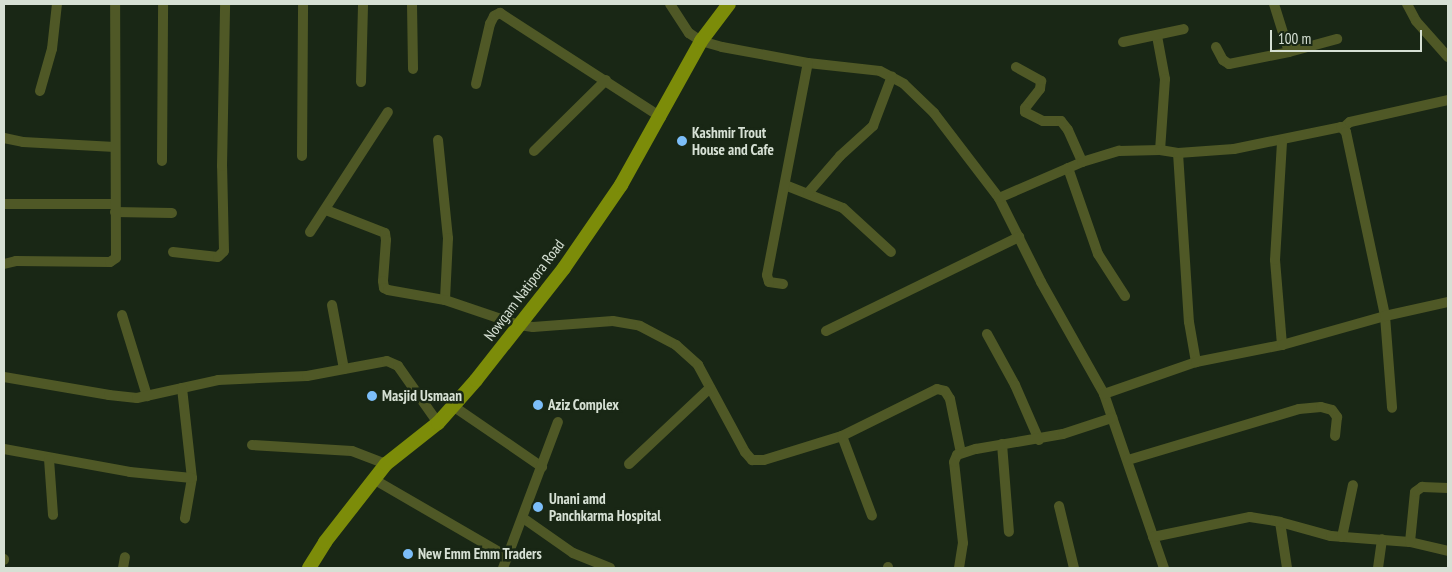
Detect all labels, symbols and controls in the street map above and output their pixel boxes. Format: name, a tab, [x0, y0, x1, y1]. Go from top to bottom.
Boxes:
scale bar	[1272, 20, 1424, 52]
text: 100 m	[1278, 29, 1311, 48]
place label: Kashmir Trout House and Cafe	[692, 123, 774, 158]
marker: Kashmir Trout House and Cafe	[676, 135, 688, 147]
street label: Nowgam Natipora Road	[480, 236, 568, 344]
place label: Masjid Usmaan	[382, 387, 462, 405]
marker: Masjid Usmaan	[366, 390, 378, 402]
place label: Aziz Complex	[548, 396, 619, 414]
marker: Aziz Complex	[532, 399, 544, 411]
place label: Unani amd Panchkarma Hospital	[549, 489, 661, 524]
marker: Unani amd Panchkarma Hospital	[531, 500, 545, 514]
place label: New Emm Emm Traders	[418, 545, 543, 563]
marker: New Emm Emm Traders	[402, 548, 414, 560]

